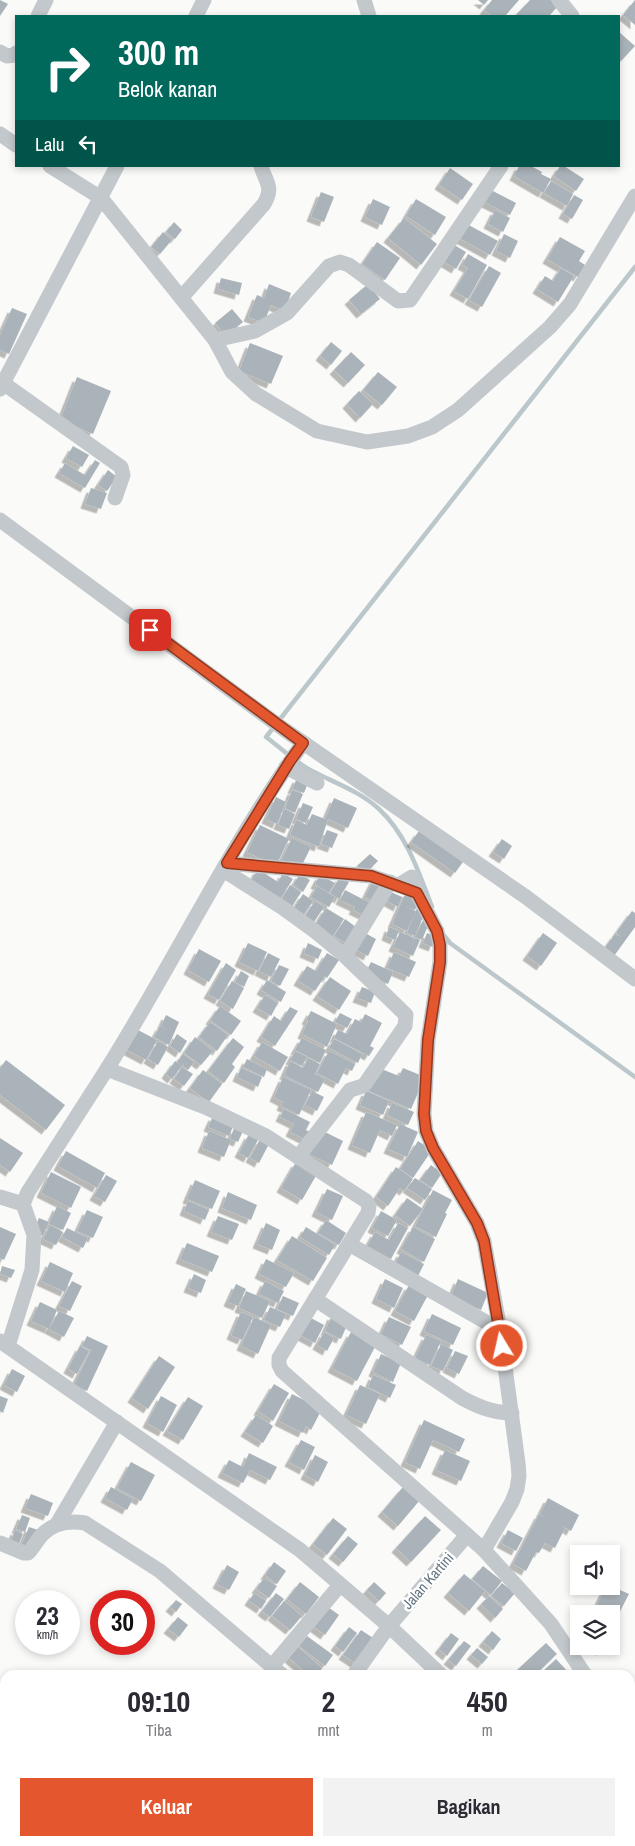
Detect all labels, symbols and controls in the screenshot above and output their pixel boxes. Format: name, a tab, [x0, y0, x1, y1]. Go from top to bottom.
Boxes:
text: 300 m	[118, 29, 199, 76]
icon: right	[35, 35, 100, 100]
text: Belok kanan	[118, 74, 217, 104]
icon: left	[74, 130, 102, 158]
text: Lalu	[35, 131, 64, 157]
pin	[129, 609, 171, 651]
icon: arrive	[136, 616, 164, 644]
position arrow	[475, 1319, 527, 1371]
map controls	[570, 1545, 620, 1655]
button: sound	[570, 1545, 620, 1595]
street label: Jalan Kartini	[397, 1548, 458, 1614]
speed limit sign: 30	[90, 1590, 155, 1655]
text: 23	[36, 1599, 59, 1633]
button: layers	[570, 1605, 620, 1655]
text: km/h	[37, 1627, 58, 1643]
text: 09:10	[127, 1681, 190, 1721]
text: 2	[322, 1681, 335, 1721]
text: 450	[467, 1681, 508, 1721]
text: Tiba	[146, 1719, 172, 1741]
text: mnt	[317, 1719, 339, 1741]
text: m	[482, 1719, 493, 1741]
button: Keluar	[20, 1778, 313, 1836]
button: Bagikan	[323, 1778, 615, 1836]

